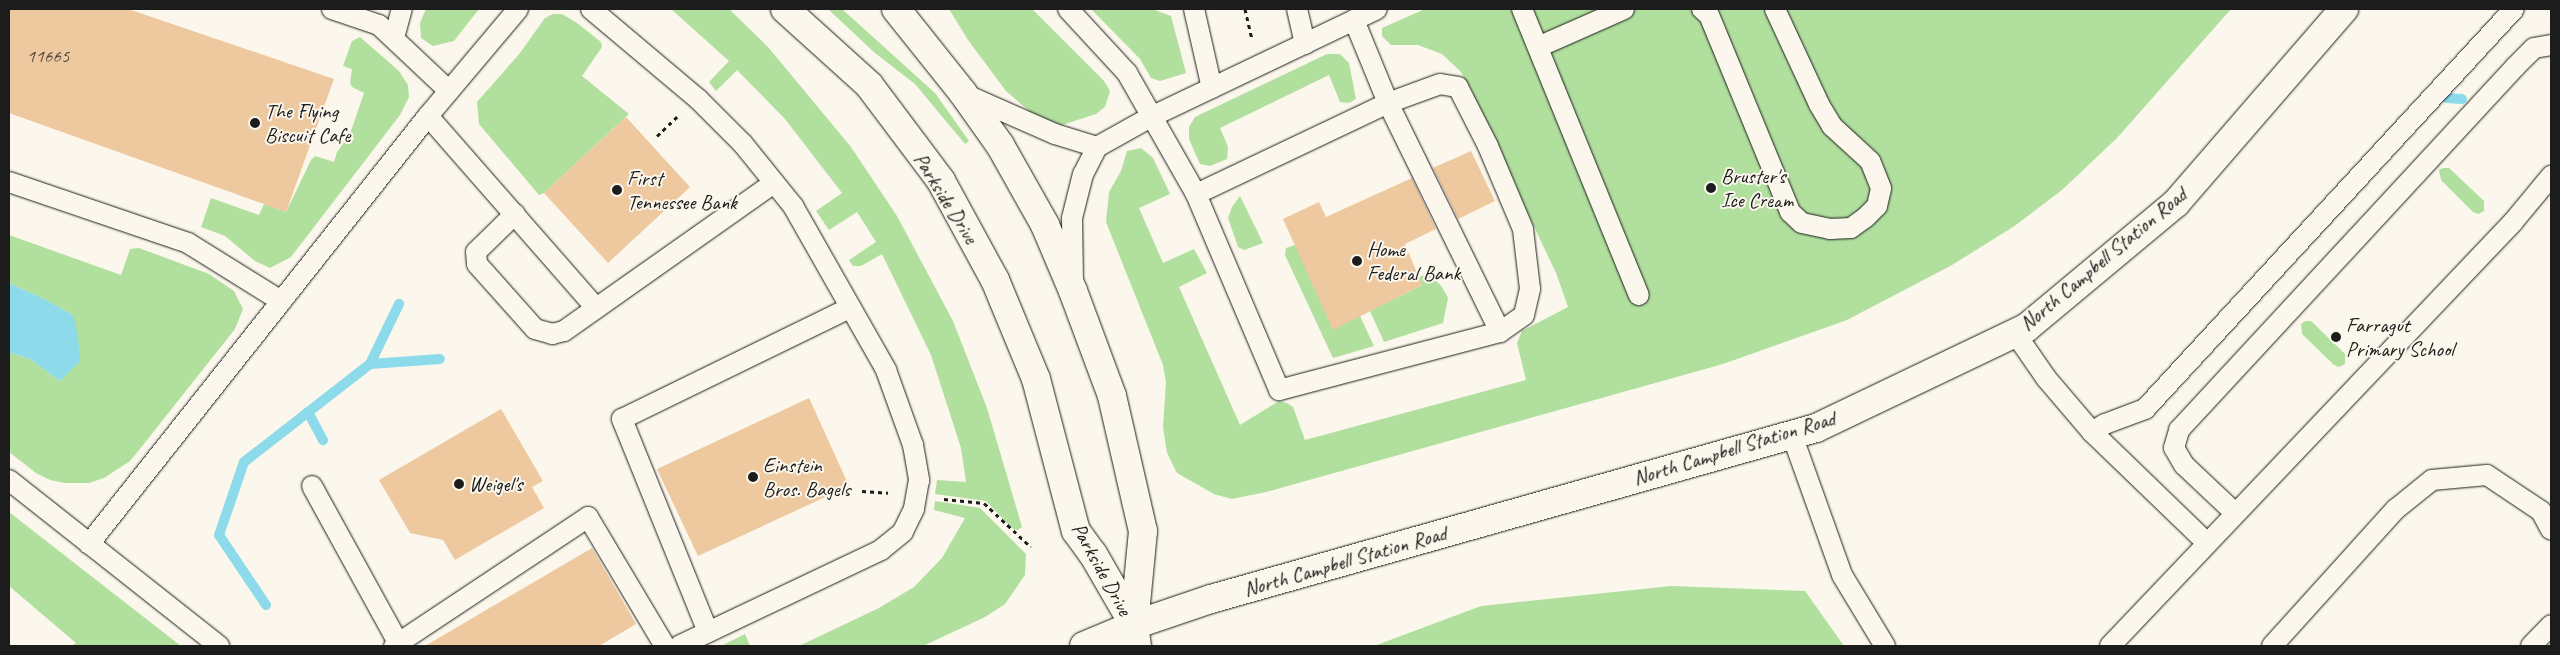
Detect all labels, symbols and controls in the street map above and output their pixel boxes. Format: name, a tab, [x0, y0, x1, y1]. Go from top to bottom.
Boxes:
house number: 11665	[27, 46, 69, 68]
place label: The Flying Biscuit Cafe	[265, 98, 350, 148]
marker: The Flying Biscuit Cafe	[249, 117, 261, 129]
street label: Parkside Drive	[908, 148, 984, 248]
place label: Bruster's Ice Cream	[1721, 163, 1794, 213]
place label: First Tennessee Bank	[627, 165, 738, 215]
marker: Bruster's Ice Cream	[1705, 182, 1717, 194]
street label: North Campbell Station Road	[2014, 182, 2192, 336]
marker: First Tennessee Bank	[611, 184, 623, 196]
place label: Home Federal Bank	[1367, 236, 1460, 286]
marker: Home Federal Bank	[1351, 255, 1363, 267]
place label: Farragut Primary School	[2346, 312, 2454, 362]
marker: Farragut Primary School	[2330, 331, 2342, 343]
street label: North Campbell Station Road	[1630, 405, 1838, 491]
place label: Einstein Bros. Bagels	[763, 452, 850, 502]
place label: Weigel's	[469, 471, 523, 497]
marker: Einstein Bros. Bagels	[747, 471, 759, 483]
marker: Weigel's	[453, 478, 465, 490]
street label: Parkside Drive	[1066, 518, 1138, 620]
street label: North Campbell Station Road	[1240, 520, 1450, 602]

